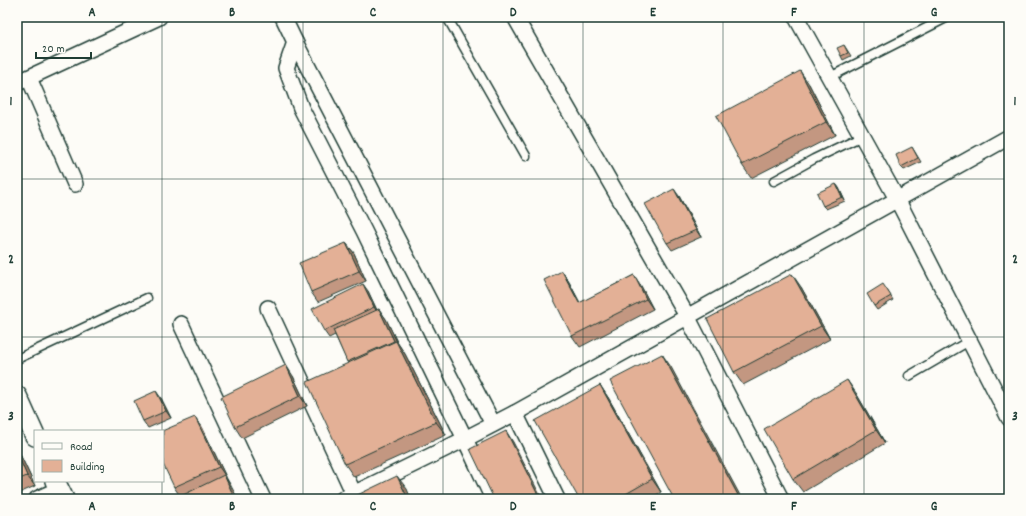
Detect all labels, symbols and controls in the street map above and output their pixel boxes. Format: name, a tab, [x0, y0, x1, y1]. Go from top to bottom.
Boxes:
text: A	[88, 4, 96, 23]
text: B	[229, 4, 235, 23]
text: C	[370, 4, 377, 23]
text: D	[510, 4, 517, 23]
text: E	[650, 4, 657, 23]
text: F	[791, 4, 797, 23]
text: G	[931, 4, 938, 23]
scale bar	[36, 34, 91, 60]
text: 20 m	[42, 41, 65, 58]
text: 1	[10, 93, 13, 112]
text: 1	[1014, 93, 1017, 112]
text: 2	[8, 251, 14, 270]
text: 2	[1012, 251, 1018, 270]
text: 3	[8, 408, 14, 427]
text: 3	[1012, 408, 1018, 427]
legend	[34, 430, 164, 482]
text: Road	[70, 439, 92, 456]
text: Building	[70, 459, 105, 476]
text: A	[88, 498, 96, 516]
text: B	[229, 498, 235, 516]
text: C	[370, 498, 377, 516]
text: D	[510, 498, 517, 516]
text: E	[650, 498, 657, 516]
text: F	[791, 498, 797, 516]
text: G	[931, 498, 938, 516]

